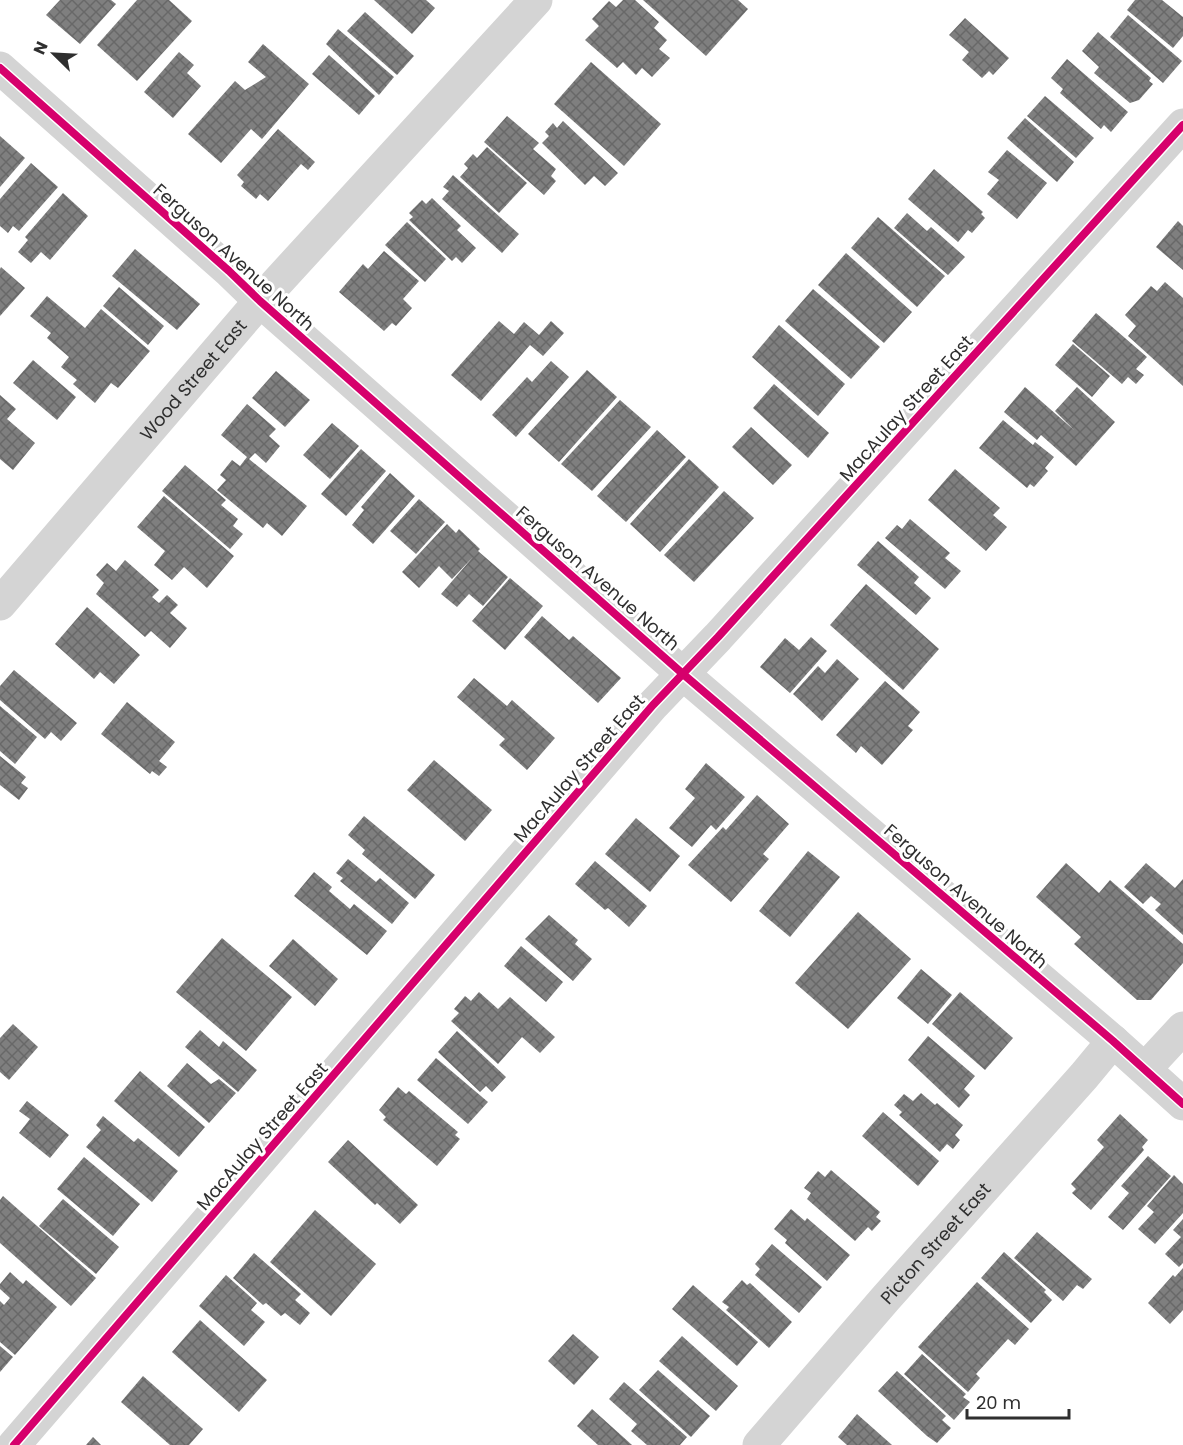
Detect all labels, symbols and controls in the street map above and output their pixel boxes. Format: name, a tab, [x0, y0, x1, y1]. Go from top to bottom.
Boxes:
north arrow	[24, 24, 84, 84]
text: N	[28, 38, 54, 58]
street label: Ferguson Avenue North	[148, 178, 320, 336]
street label: Wood Street East	[134, 313, 252, 445]
street label: MacAulay Street East	[834, 330, 978, 486]
street label: Ferguson Avenue North	[511, 500, 685, 656]
street label: MacAulay Street East	[508, 689, 650, 847]
street label: Ferguson Avenue North	[879, 818, 1053, 974]
street label: MacAulay Street East	[191, 1057, 333, 1215]
street label: Picton Street East	[874, 1177, 996, 1309]
scale bar	[967, 1382, 1069, 1420]
text: 20 m	[976, 1390, 1021, 1415]

